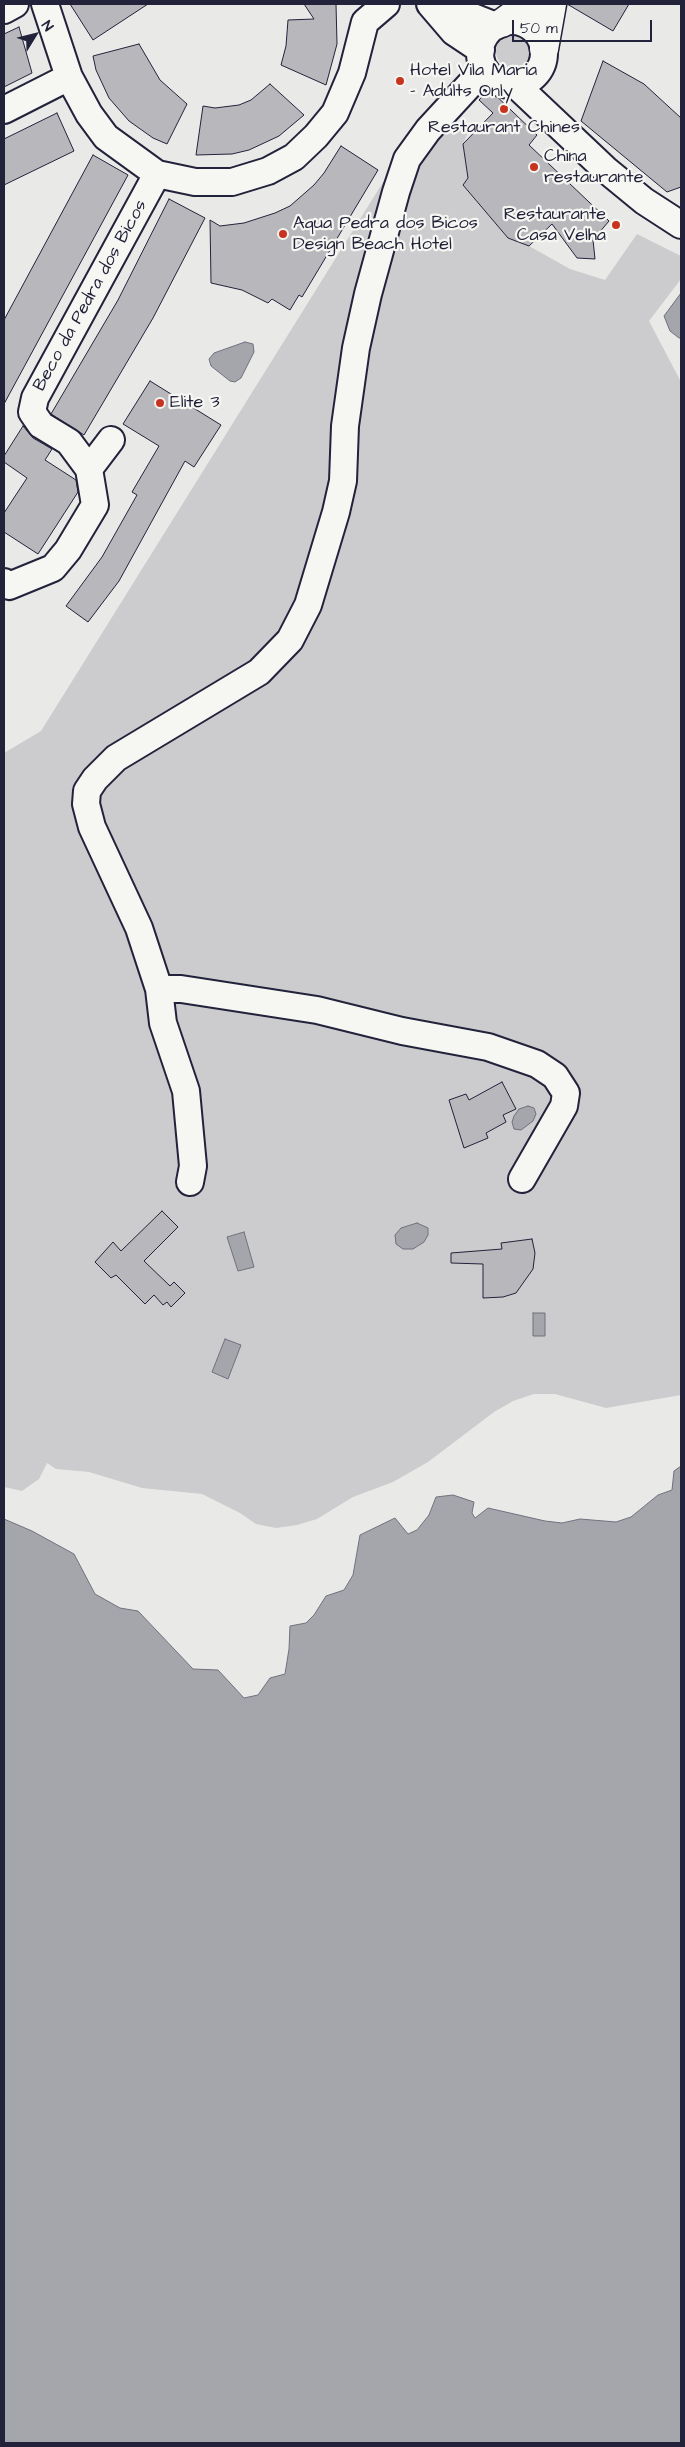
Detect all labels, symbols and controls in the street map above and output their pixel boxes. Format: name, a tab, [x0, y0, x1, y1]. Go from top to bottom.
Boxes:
north arrow	[10, 10, 60, 60]
scale bar	[515, 10, 655, 42]
text: N	[36, 17, 58, 36]
text: 50 m	[520, 18, 558, 39]
place label: Hotel Vila Maria - Adults Only	[410, 60, 537, 102]
marker: Hotel Vila Maria - Adults Only	[394, 75, 406, 87]
marker: Restaurant Chines	[498, 103, 510, 115]
place label: Restaurant Chines	[428, 117, 580, 139]
place label: China restaurante	[544, 146, 643, 188]
marker: China restaurante	[528, 161, 540, 173]
street label: Beco da Pedra dos Bicos	[29, 197, 153, 395]
place label: Restaurante Casa Velha	[504, 204, 606, 246]
place label: Aqua Pedra dos Bicos Design Beach Hotel	[293, 213, 478, 255]
marker: Restaurante Casa Velha	[610, 219, 622, 231]
marker: Aqua Pedra dos Bicos Design Beach Hotel	[277, 228, 289, 240]
place label: Elite 3	[170, 392, 220, 414]
marker: Elite 3	[154, 397, 166, 409]

